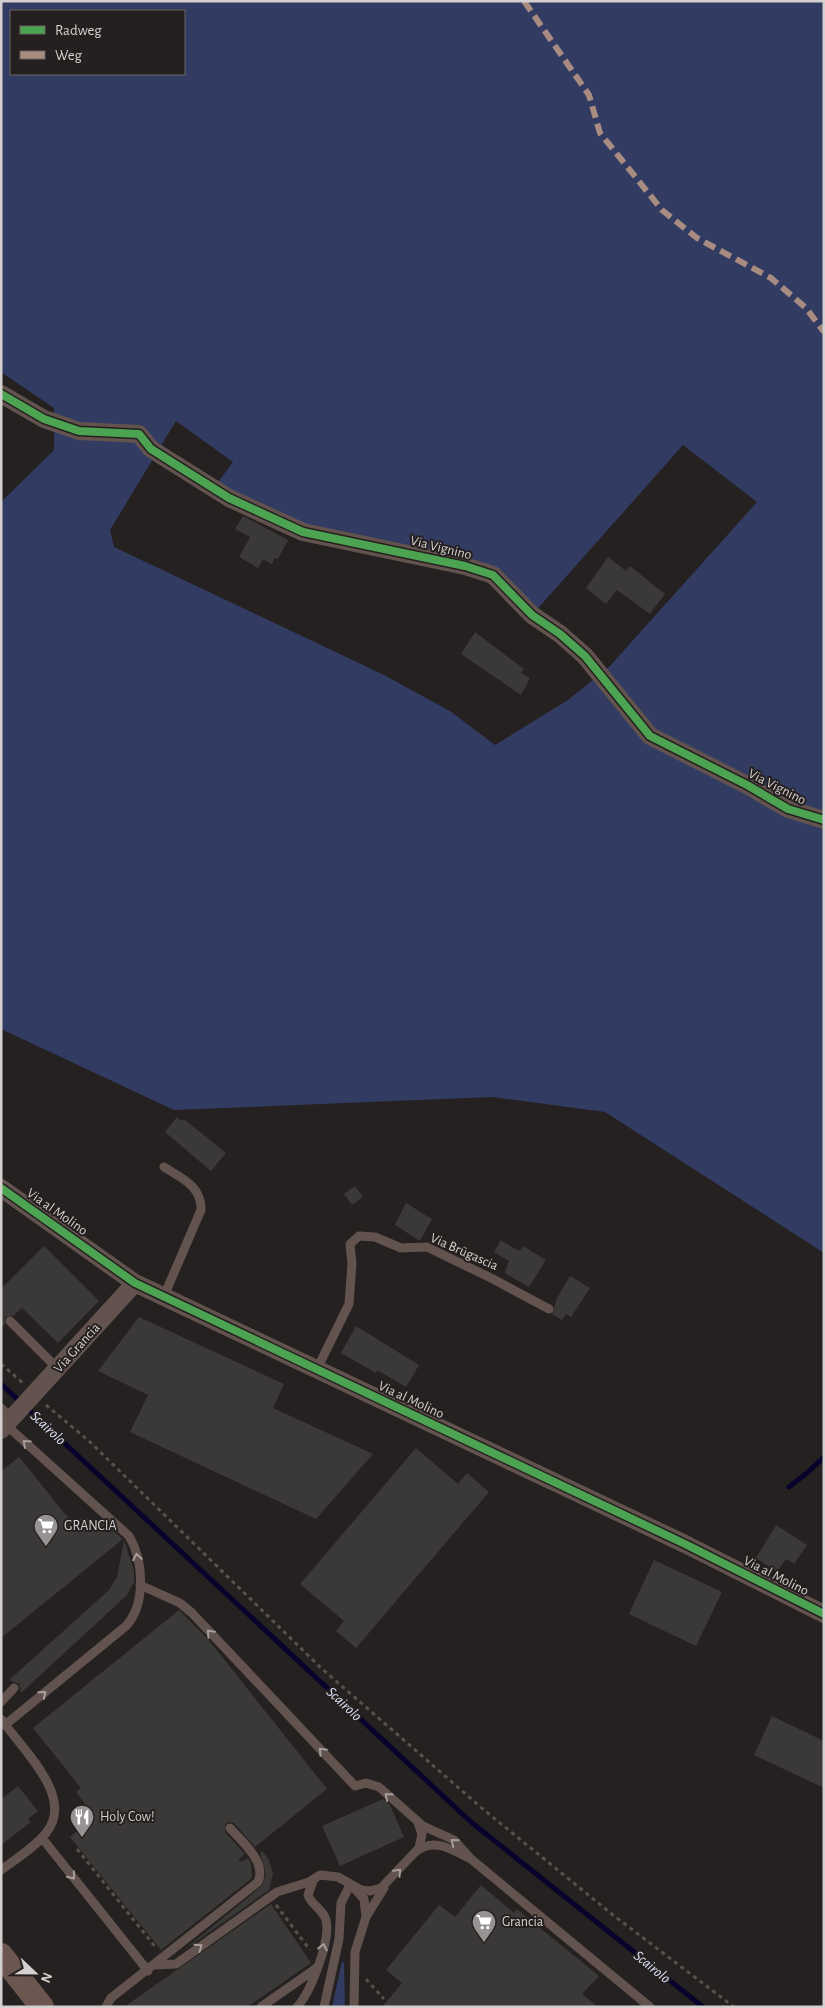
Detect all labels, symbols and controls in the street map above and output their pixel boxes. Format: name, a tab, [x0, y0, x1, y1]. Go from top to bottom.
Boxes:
legend	[10, 10, 185, 75]
text: Radweg	[55, 23, 102, 38]
text: Weg	[55, 48, 83, 63]
street label: Via Vignino	[409, 534, 473, 562]
street label: Via Vignino	[746, 766, 808, 808]
street label: Via al Molino	[24, 1186, 90, 1238]
street label: Via Brügascia	[428, 1231, 501, 1273]
street label: Via Grancia	[51, 1320, 103, 1375]
street label: Via al Molino	[376, 1379, 446, 1421]
water label: Scairolo	[27, 1408, 69, 1448]
one-way arrow	[22, 1440, 31, 1449]
supermarket icon: GRANCIA	[33, 1513, 59, 1547]
place label: GRANCIA	[64, 1519, 117, 1533]
one-way arrow	[132, 1553, 143, 1561]
street label: Via al Molino	[741, 1554, 811, 1598]
one-way arrow	[207, 1630, 216, 1639]
water label: Scairolo	[323, 1684, 365, 1724]
one-way arrow	[37, 1692, 46, 1700]
one-way arrow	[319, 1748, 328, 1757]
one-way arrow	[385, 1792, 394, 1801]
restaurant icon: Holy Cow!	[69, 1804, 95, 1838]
place label: Holy Cow!	[100, 1810, 155, 1824]
one-way arrow	[450, 1839, 460, 1848]
one-way arrow	[392, 1868, 401, 1877]
one-way arrow	[67, 1870, 75, 1879]
supermarket icon: Grancia	[471, 1909, 497, 1943]
place label: Grancia	[502, 1915, 544, 1929]
one-way arrow	[317, 1942, 328, 1951]
one-way arrow	[193, 1945, 202, 1953]
north arrow	[10, 1948, 60, 1998]
water label: Scairolo	[631, 1948, 673, 1986]
text: N	[38, 1970, 54, 1985]

